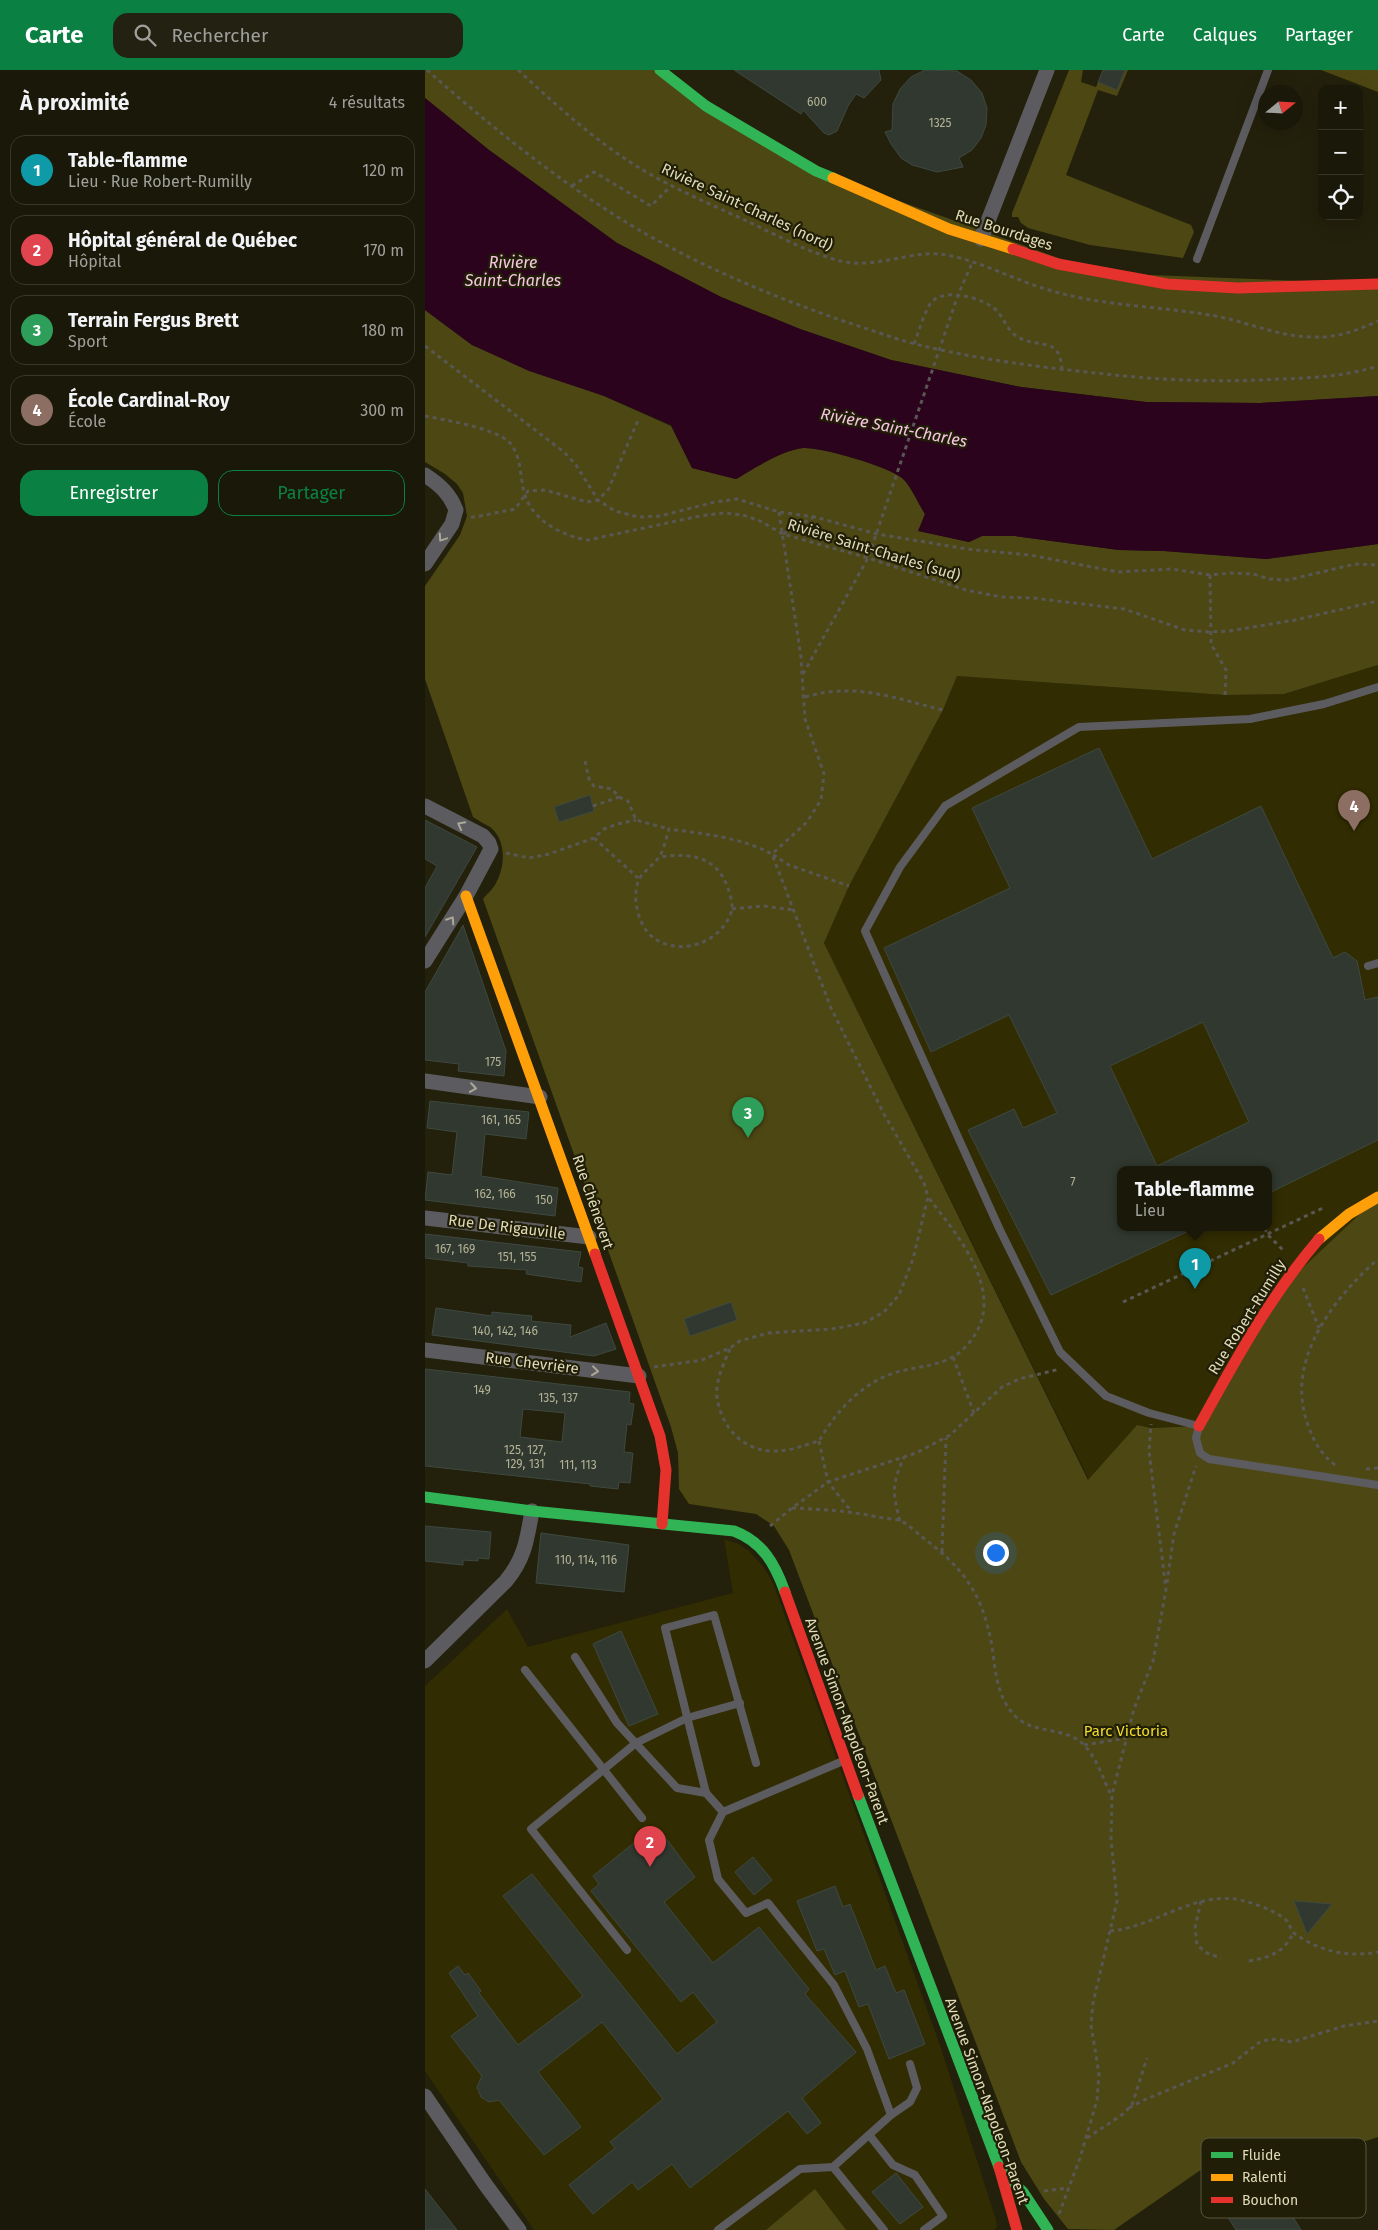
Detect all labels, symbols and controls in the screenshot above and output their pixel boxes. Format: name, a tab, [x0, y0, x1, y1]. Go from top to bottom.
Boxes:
search box	[113, 13, 463, 58]
text: Carte	[25, 21, 83, 49]
icon: search	[131, 21, 159, 49]
text: Rechercher	[171, 24, 268, 47]
text: Carte	[1122, 24, 1165, 46]
text: Calques	[1193, 24, 1257, 46]
text: Partager	[1285, 24, 1353, 46]
north arrow	[1258, 85, 1303, 130]
map controls	[1318, 85, 1363, 220]
button: +	[1318, 85, 1363, 130]
text: À proximité	[20, 90, 129, 116]
text: 4 résultats	[329, 93, 405, 112]
house number: 600	[807, 95, 827, 109]
house number: 1325	[928, 116, 952, 130]
button: −	[1318, 130, 1363, 175]
text: Table-flamme	[68, 149, 187, 172]
street label: Rivière Saint-Charles (nord)	[659, 159, 836, 255]
text: 1	[33, 161, 41, 180]
text: 120 m	[362, 161, 404, 180]
text: Lieu · Rue Robert-Rumilly	[68, 172, 252, 191]
button: locate	[1318, 175, 1363, 220]
street label: Rue Bourdages	[953, 206, 1055, 254]
text: Hôpital général de Québec	[68, 229, 297, 252]
text: 2	[33, 241, 41, 260]
text: 170 m	[363, 241, 404, 260]
text: Hôpital	[68, 252, 121, 271]
water label: Rivière Saint-Charles	[464, 253, 561, 290]
text: Terrain Fergus Brett	[68, 309, 239, 332]
text: 3	[33, 321, 41, 340]
text: 180 m	[361, 321, 404, 340]
text: Sport	[68, 332, 108, 351]
text: École Cardinal-Roy	[68, 389, 230, 412]
text: 4	[32, 401, 42, 420]
text: 300 m	[360, 401, 404, 420]
water label: Rivière Saint-Charles	[819, 404, 969, 451]
text: École	[68, 412, 106, 431]
button: Enregistrer	[20, 470, 208, 516]
button: Partager	[218, 470, 405, 516]
street label: Rivière Saint-Charles (sud)	[785, 515, 963, 585]
one-way arrow	[439, 532, 448, 542]
pin: 4	[1338, 790, 1370, 831]
one-way arrow	[457, 821, 466, 831]
one-way arrow	[444, 916, 454, 925]
house number: 175	[485, 1055, 501, 1069]
one-way arrow	[470, 1082, 478, 1093]
pin: 3	[732, 1097, 764, 1138]
house number: 161, 165	[481, 1113, 521, 1127]
street label: Rue Chênevert	[568, 1152, 618, 1252]
popup	[1117, 1166, 1272, 1231]
house number: 7	[1070, 1175, 1076, 1189]
text: Table-flamme	[1135, 1178, 1254, 1201]
house number: 162, 166	[474, 1187, 516, 1201]
house number: 150	[535, 1193, 553, 1207]
text: Lieu	[1135, 1201, 1165, 1220]
street label: Rue De Rigauville	[447, 1211, 567, 1243]
house number: 167, 169	[435, 1242, 475, 1256]
pin: 1	[1179, 1248, 1211, 1289]
house number: 151, 155	[497, 1250, 537, 1264]
street label: Rue Robert-Rumilly	[1204, 1256, 1290, 1378]
house number: 140, 142, 146	[472, 1324, 538, 1338]
street label: Rue Chevrière	[484, 1348, 580, 1378]
one-way arrow	[591, 1365, 599, 1375]
house number: 149	[473, 1383, 491, 1397]
house number: 135, 137	[538, 1391, 578, 1405]
house number: 125, 127, 129, 131	[504, 1443, 546, 1471]
house number: 111, 113	[559, 1458, 597, 1472]
your location	[983, 1540, 1009, 1566]
house number: 110, 114, 116	[555, 1553, 617, 1567]
street label: Avenue Simon-Napoleon-Parent	[801, 1615, 893, 1827]
park label: Parc Victoria	[1084, 1722, 1168, 1740]
pin: 2	[634, 1826, 666, 1867]
street label: Avenue Simon-Napoleon-Parent	[941, 1995, 1033, 2207]
legend	[1201, 2138, 1366, 2218]
text: Fluide	[1242, 2147, 1281, 2164]
text: Ralenti	[1242, 2169, 1287, 2186]
text: Bouchon	[1242, 2192, 1298, 2209]

